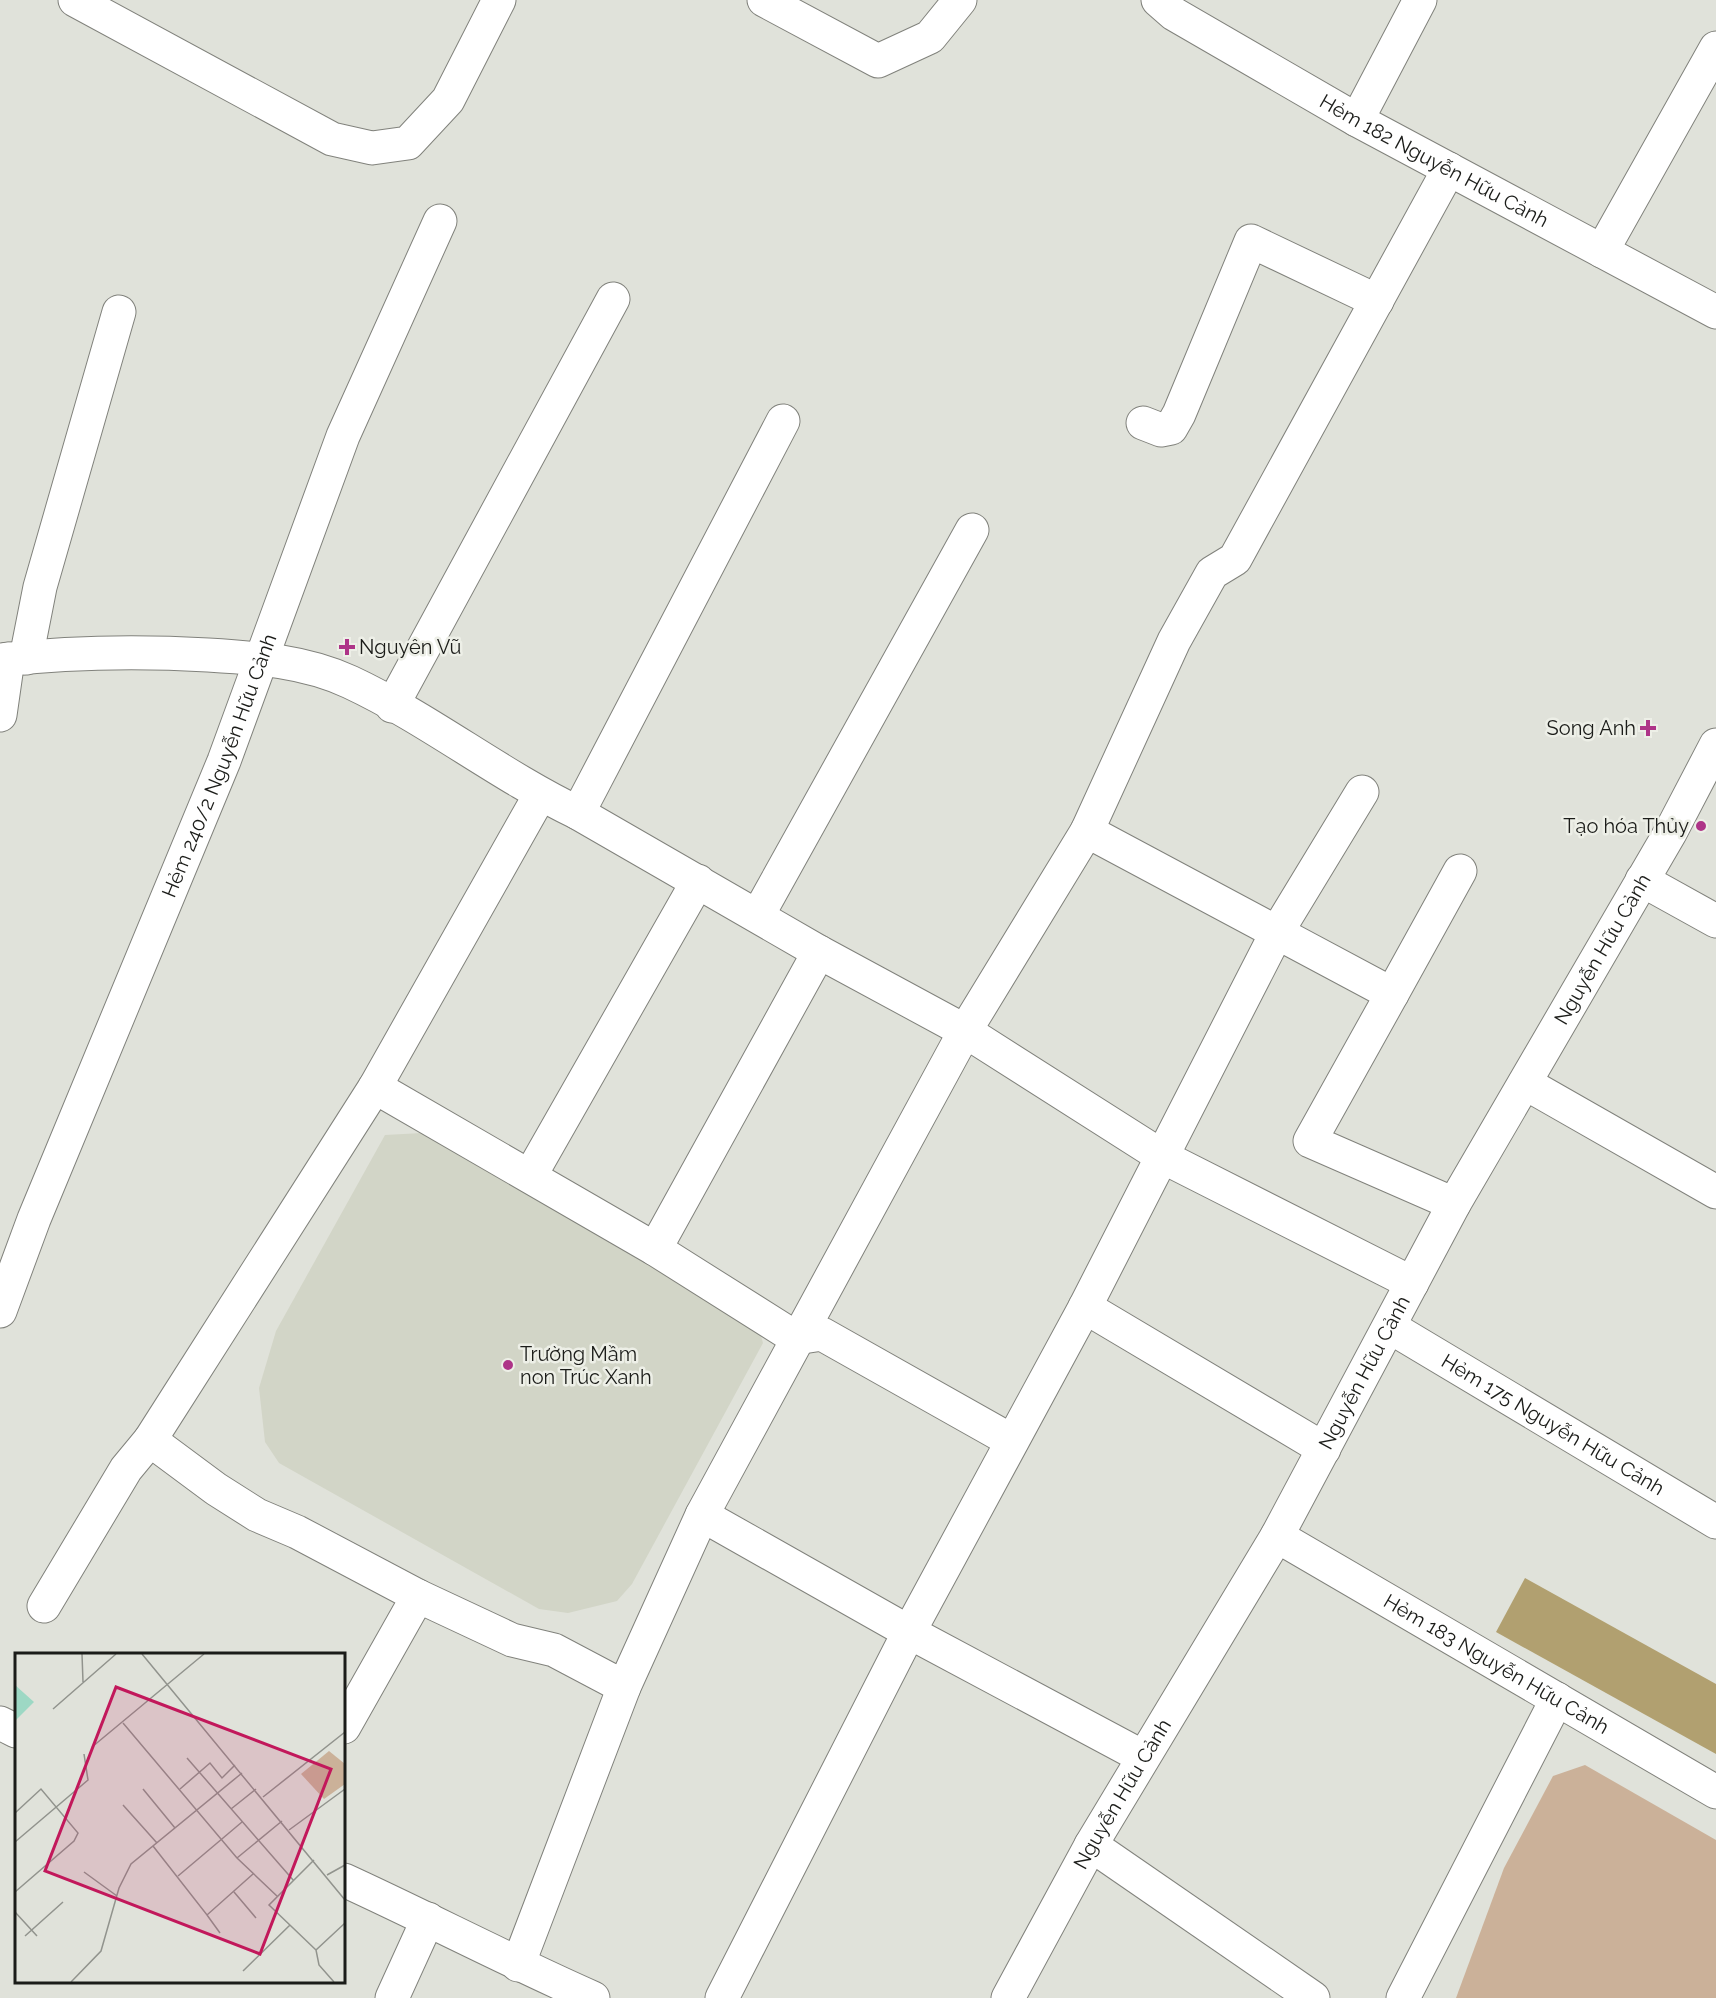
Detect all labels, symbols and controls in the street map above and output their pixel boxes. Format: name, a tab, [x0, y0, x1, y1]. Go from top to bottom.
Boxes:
street label: Hẻm 182 Nguyễn Hữu Cảnh	[1315, 89, 1553, 232]
street label: Hẻm 240/2 Nguyễn Hữu Cảnh	[157, 630, 282, 901]
place label: Nguyên Vũ	[359, 635, 461, 659]
marker: Nguyên Vũ	[340, 640, 354, 654]
place label: Song Anh	[1547, 716, 1636, 740]
marker: Song Anh	[1641, 721, 1655, 735]
place label: Tạo hóa Thủy	[1563, 814, 1689, 838]
marker: Tạo hóa Thủy	[1694, 819, 1708, 833]
street label: Nguyễn Hữu Cảnh	[1549, 869, 1656, 1029]
street label: Nguyễn Hữu Cảnh	[1313, 1292, 1415, 1453]
place label: Trường Mầm non Trúc Xanh	[520, 1342, 652, 1389]
street label: Hẻm 175 Nguyễn Hữu Cảnh	[1437, 1349, 1669, 1500]
marker: Trường Mầm non Trúc Xanh	[501, 1358, 515, 1372]
street label: Hẻm 183 Nguyễn Hữu Cảnh	[1379, 1589, 1613, 1739]
inset map	[15, 1653, 345, 1983]
street label: Nguyễn Hữu Cảnh	[1068, 1714, 1176, 1873]

